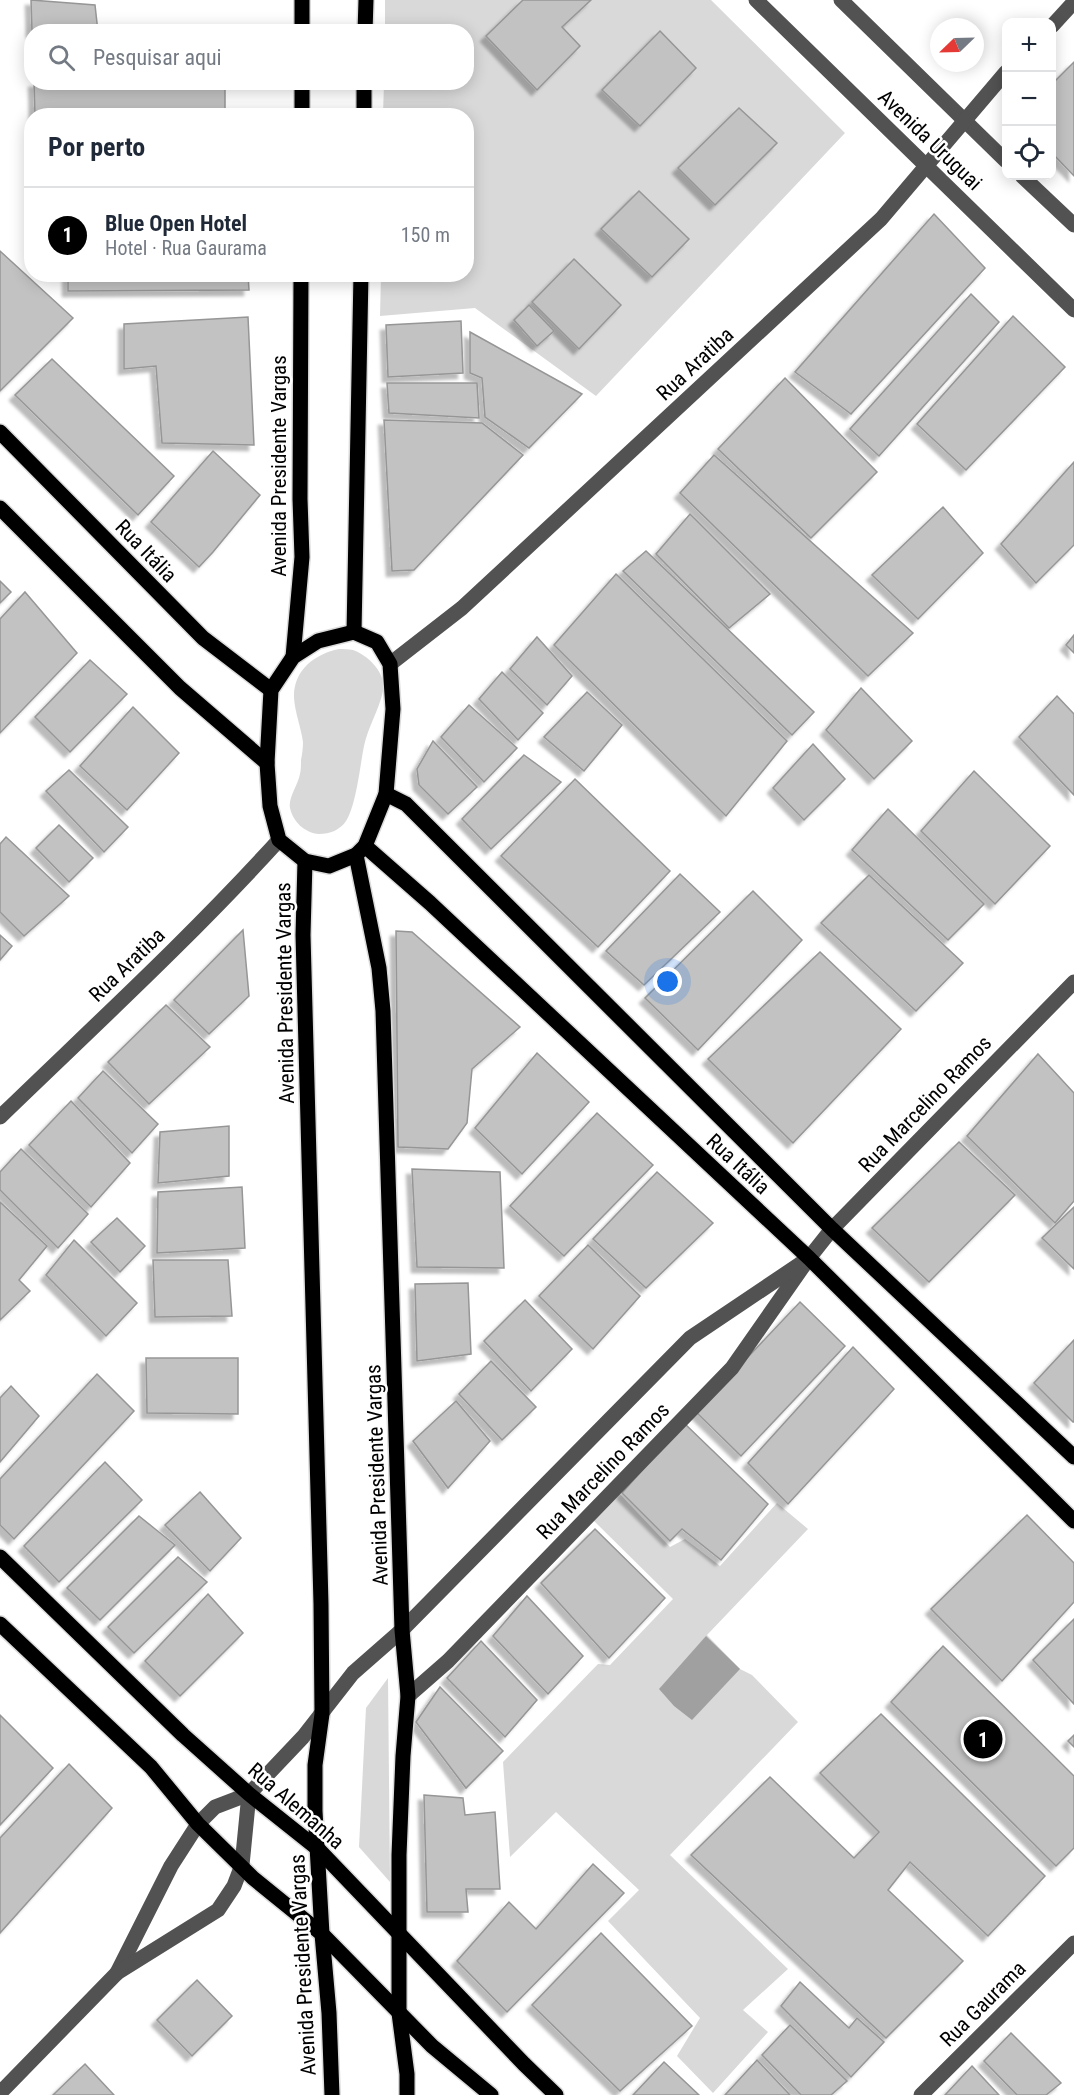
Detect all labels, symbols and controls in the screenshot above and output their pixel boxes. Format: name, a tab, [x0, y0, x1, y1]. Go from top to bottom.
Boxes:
north arrow	[930, 18, 984, 72]
map controls	[1002, 18, 1056, 180]
button: +	[1002, 18, 1056, 72]
search box	[24, 24, 474, 90]
icon: search	[45, 41, 78, 74]
text: Pesquisar aqui	[93, 45, 222, 70]
button: −	[1002, 72, 1056, 126]
street label: Avenida Uruguai	[873, 85, 987, 195]
button: locate	[1002, 126, 1056, 180]
text: Por perto	[48, 132, 145, 162]
text: Blue Open Hotel	[105, 211, 247, 236]
text: 1	[62, 223, 73, 247]
text: 150 m	[401, 223, 450, 247]
text: Hotel · Rua Gaurama	[105, 236, 267, 260]
street label: Rua Aratiba	[652, 323, 738, 405]
street label: Avenida Presidente Vargas	[267, 355, 291, 577]
street label: Rua Itália	[110, 515, 182, 587]
street label: Avenida Presidente Vargas	[271, 882, 299, 1104]
street label: Rua Aratiba	[84, 923, 170, 1007]
your location	[653, 967, 682, 996]
street label: Rua Marcelino Ramos	[854, 1031, 996, 1177]
street label: Rua Itália	[702, 1129, 774, 1199]
street label: Avenida Presidente Vargas	[361, 1364, 393, 1586]
street label: Rua Marcelino Ramos	[532, 1398, 674, 1544]
pin: 1	[964, 1716, 1002, 1762]
street label: Rua Alemanha	[243, 1758, 349, 1854]
street label: Avenida Presidente Vargas	[285, 1854, 321, 2076]
street label: Rua Gaurama	[935, 1956, 1031, 2052]

